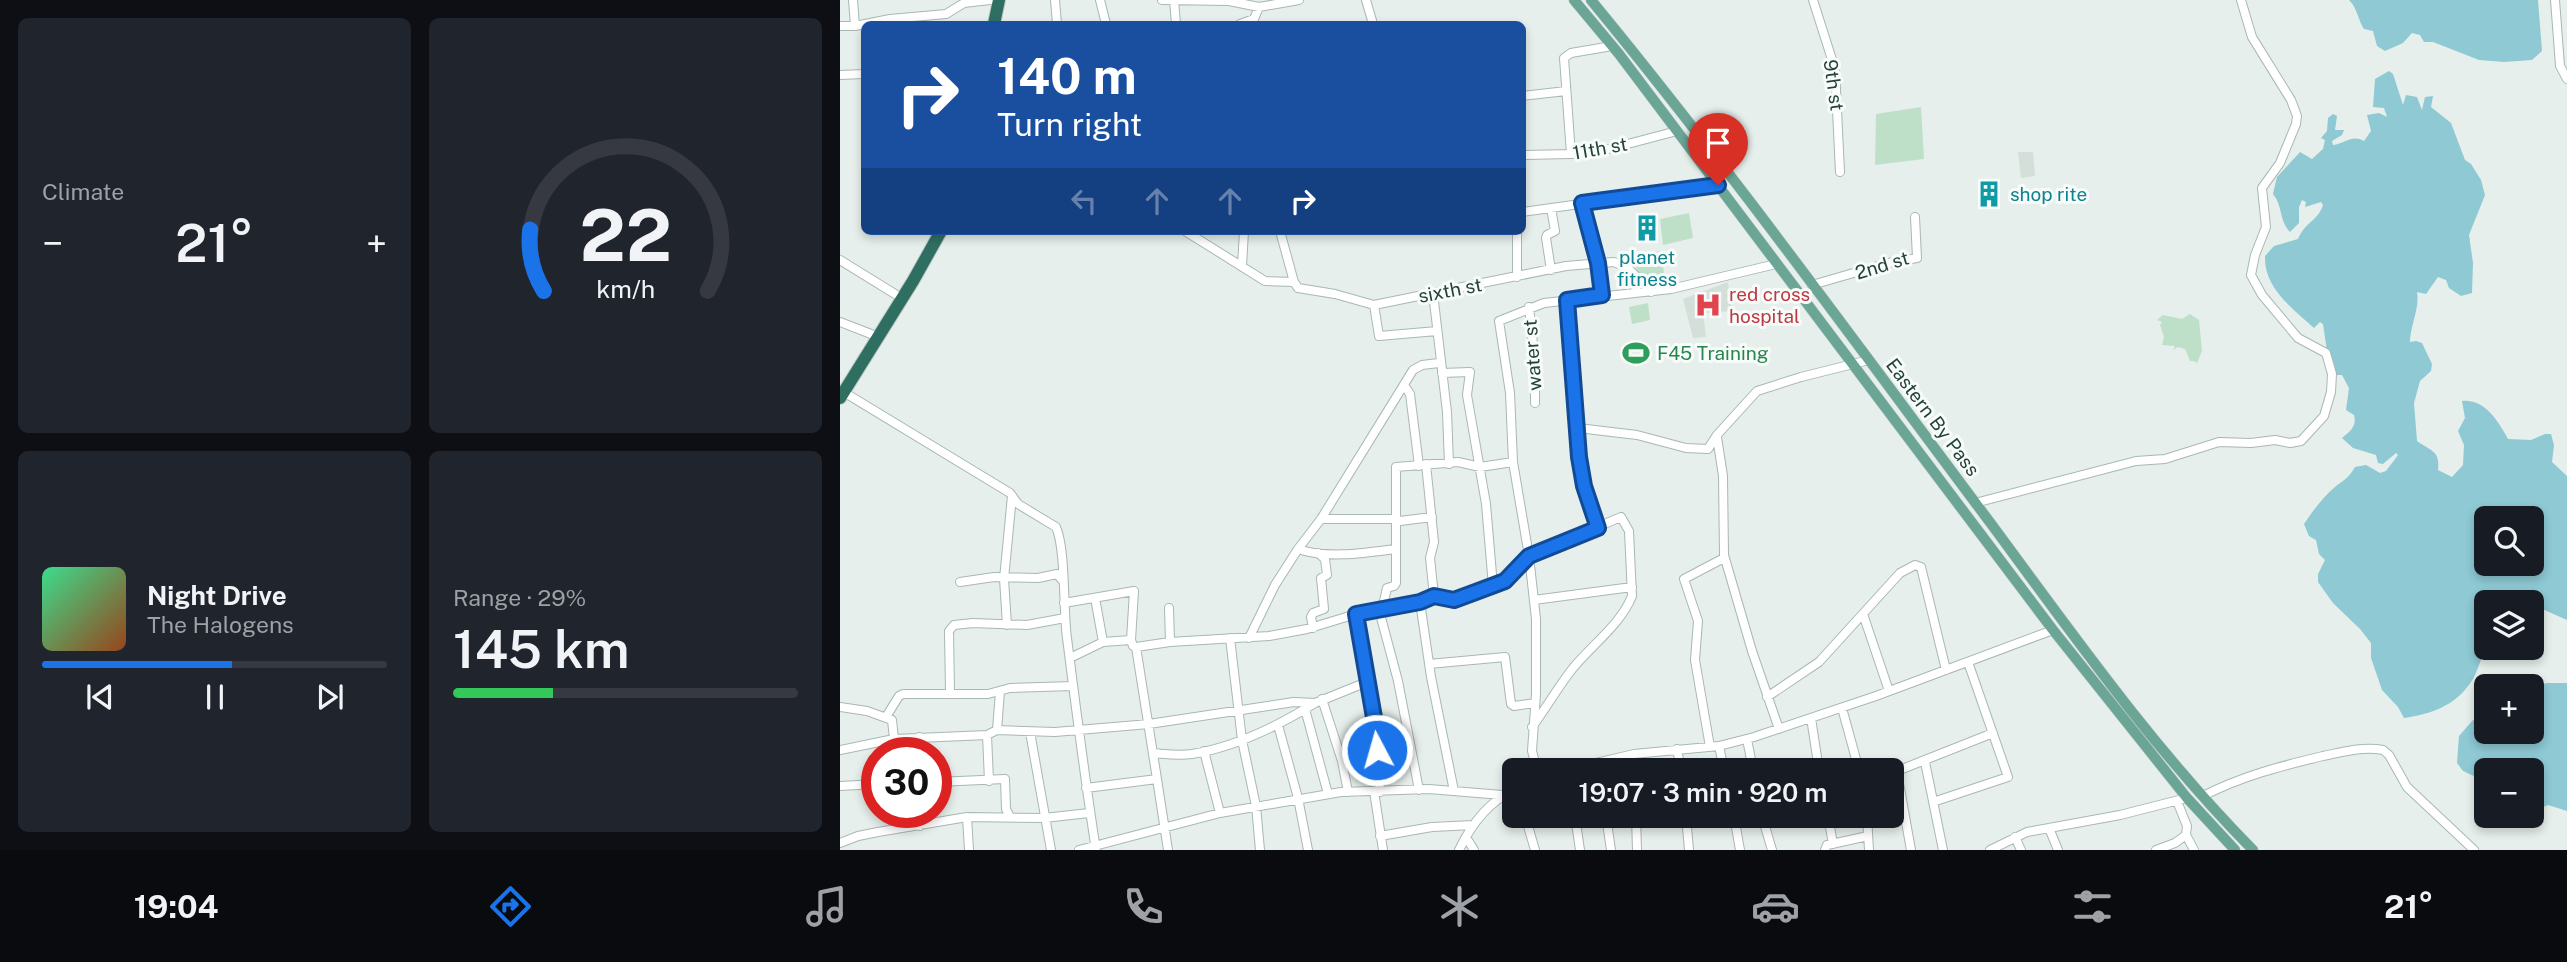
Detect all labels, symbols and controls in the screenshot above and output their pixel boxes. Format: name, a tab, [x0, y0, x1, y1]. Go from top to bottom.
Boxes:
text: 140 m	[997, 47, 1137, 105]
icon: right	[882, 49, 973, 140]
street label: 9th st	[1820, 58, 1848, 112]
text: Turn right	[997, 106, 1142, 143]
pin	[1688, 113, 1748, 185]
icon: arrive	[1699, 124, 1737, 162]
street label: 11th st	[1571, 132, 1629, 164]
text: Climate	[42, 178, 124, 205]
building icon: shop rite	[1974, 179, 2004, 209]
icon: left	[1065, 182, 1103, 220]
icon: ahead	[1138, 182, 1176, 220]
icon: ahead	[1211, 182, 1249, 220]
icon: right	[1284, 182, 1322, 220]
place label: shop rite	[2010, 183, 2087, 205]
text: 22	[579, 193, 672, 278]
text: 21°	[175, 213, 254, 274]
building icon: planet fitness	[1632, 213, 1662, 243]
text: −	[42, 221, 63, 266]
text: +	[366, 221, 387, 266]
place label: planet fitness	[1617, 246, 1677, 290]
street label: 2nd st	[1852, 246, 1912, 284]
street label: sixth st	[1416, 273, 1484, 307]
text: km/h	[596, 274, 655, 304]
place label: red cross hospital	[1729, 283, 1810, 327]
hospital icon: red cross hospital	[1693, 290, 1723, 320]
street label: water st	[1519, 319, 1545, 391]
sports icon: F45 Training	[1621, 338, 1651, 368]
place label: F45 Training	[1657, 342, 1769, 364]
street label: Eastern By Pass	[1882, 354, 1984, 480]
map controls	[2474, 506, 2544, 828]
button: search	[2474, 506, 2544, 576]
text: Night Drive	[147, 580, 287, 611]
text: Range · 29%	[453, 584, 586, 611]
button: layers	[2474, 590, 2544, 660]
text: The Halogens	[147, 611, 294, 638]
text: 145 km	[453, 619, 630, 680]
button: +	[2474, 674, 2544, 744]
icon: previous	[81, 678, 119, 716]
icon: pause	[196, 678, 234, 716]
icon: next	[311, 678, 349, 716]
position arrow	[1340, 713, 1414, 787]
speed limit sign: 30	[861, 737, 952, 828]
button: −	[2474, 758, 2544, 828]
text: 19:07 · 3 min · 920 m	[1579, 777, 1827, 808]
icon: directions	[486, 882, 535, 931]
icon: music	[802, 882, 851, 931]
icon: phone	[1119, 882, 1168, 931]
icon: climate	[1435, 882, 1484, 931]
icon: car	[1751, 882, 1800, 931]
icon: filters	[2068, 882, 2117, 931]
text: 19:04	[134, 888, 219, 925]
text: 21°	[2384, 888, 2433, 925]

